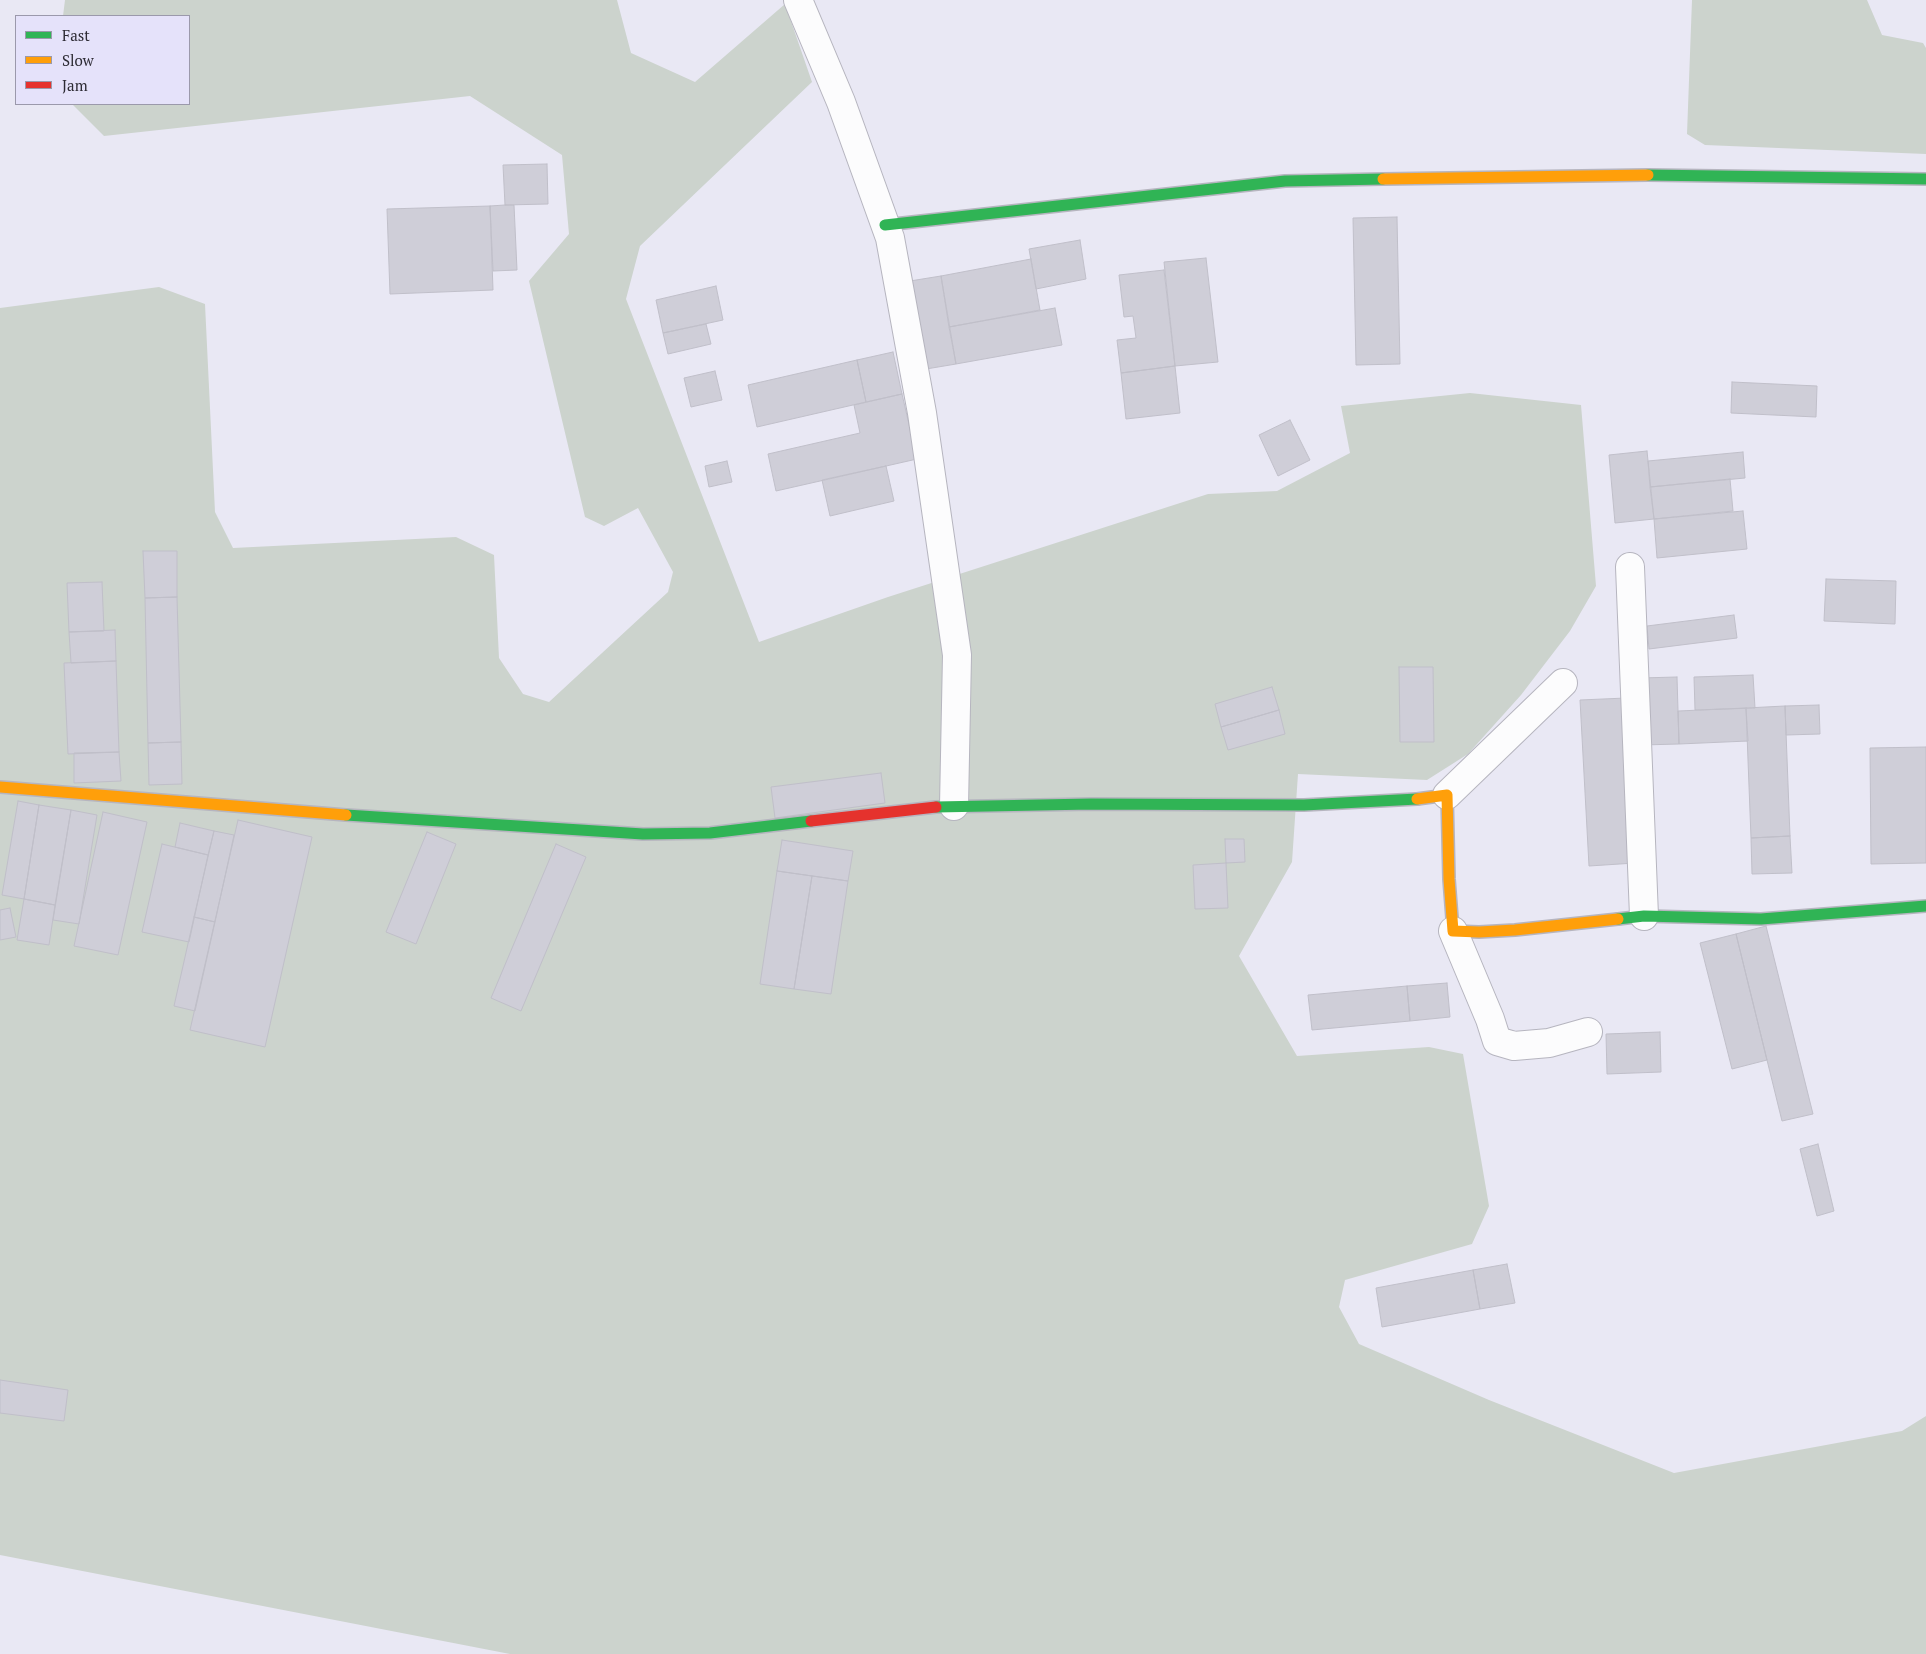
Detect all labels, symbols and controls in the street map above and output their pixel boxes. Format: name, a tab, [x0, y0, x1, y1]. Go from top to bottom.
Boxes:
legend	[15, 15, 190, 105]
text: Fast	[62, 25, 90, 45]
text: Slow	[62, 50, 94, 70]
text: Jam	[62, 75, 88, 95]

